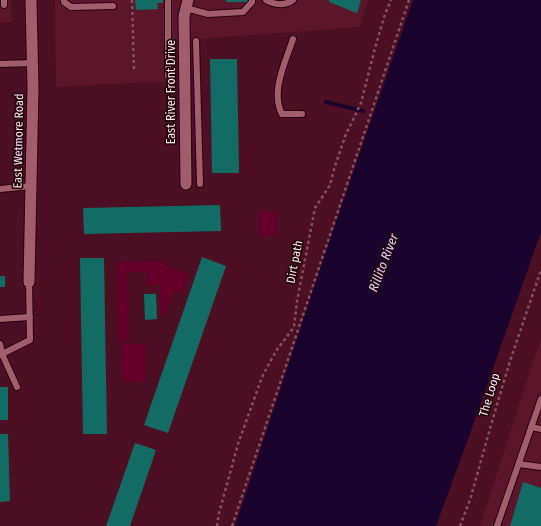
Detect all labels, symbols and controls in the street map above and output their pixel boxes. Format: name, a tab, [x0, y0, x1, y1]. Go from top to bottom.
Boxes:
street label: East River Front Drive	[165, 40, 179, 144]
street label: East Wetmore Road	[11, 93, 27, 189]
water label: Rillito River	[366, 232, 402, 294]
street label: Dirt path	[284, 239, 306, 285]
street label: The Loop	[477, 372, 503, 418]

